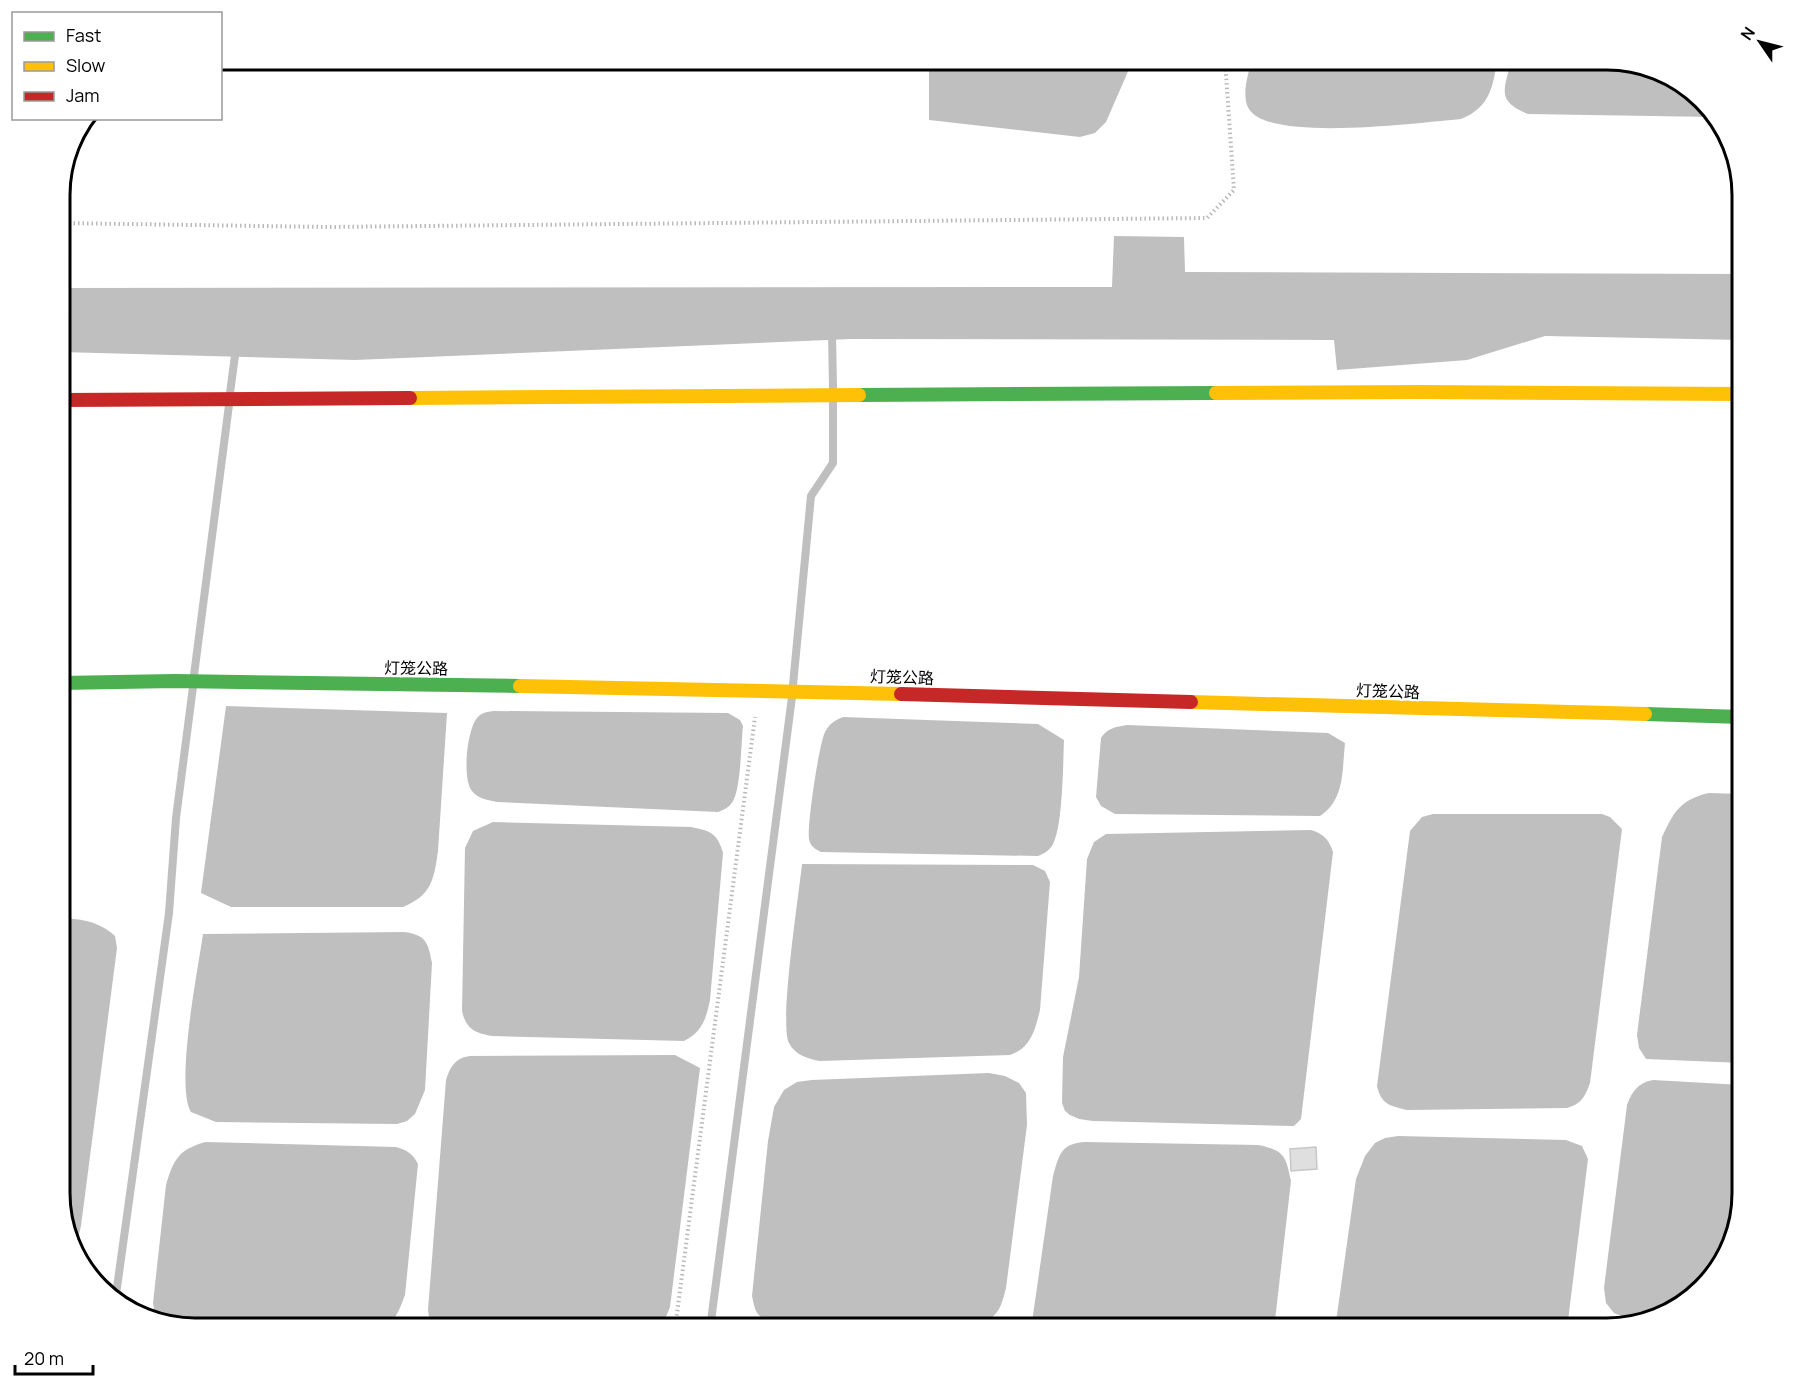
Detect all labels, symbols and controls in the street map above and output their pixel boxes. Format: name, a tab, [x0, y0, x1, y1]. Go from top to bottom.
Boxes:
legend	[12, 12, 222, 120]
north arrow	[1730, 12, 1790, 72]
text: N	[1735, 22, 1760, 44]
text: Fast	[66, 23, 101, 47]
text: Slow	[66, 53, 106, 77]
text: Jam	[66, 83, 100, 107]
street label: 灯笼公路	[384, 656, 448, 680]
street label: 灯笼公路	[870, 665, 934, 689]
street label: 灯笼公路	[1356, 679, 1420, 703]
scale bar	[15, 1338, 93, 1376]
text: 20 m	[24, 1346, 64, 1370]

